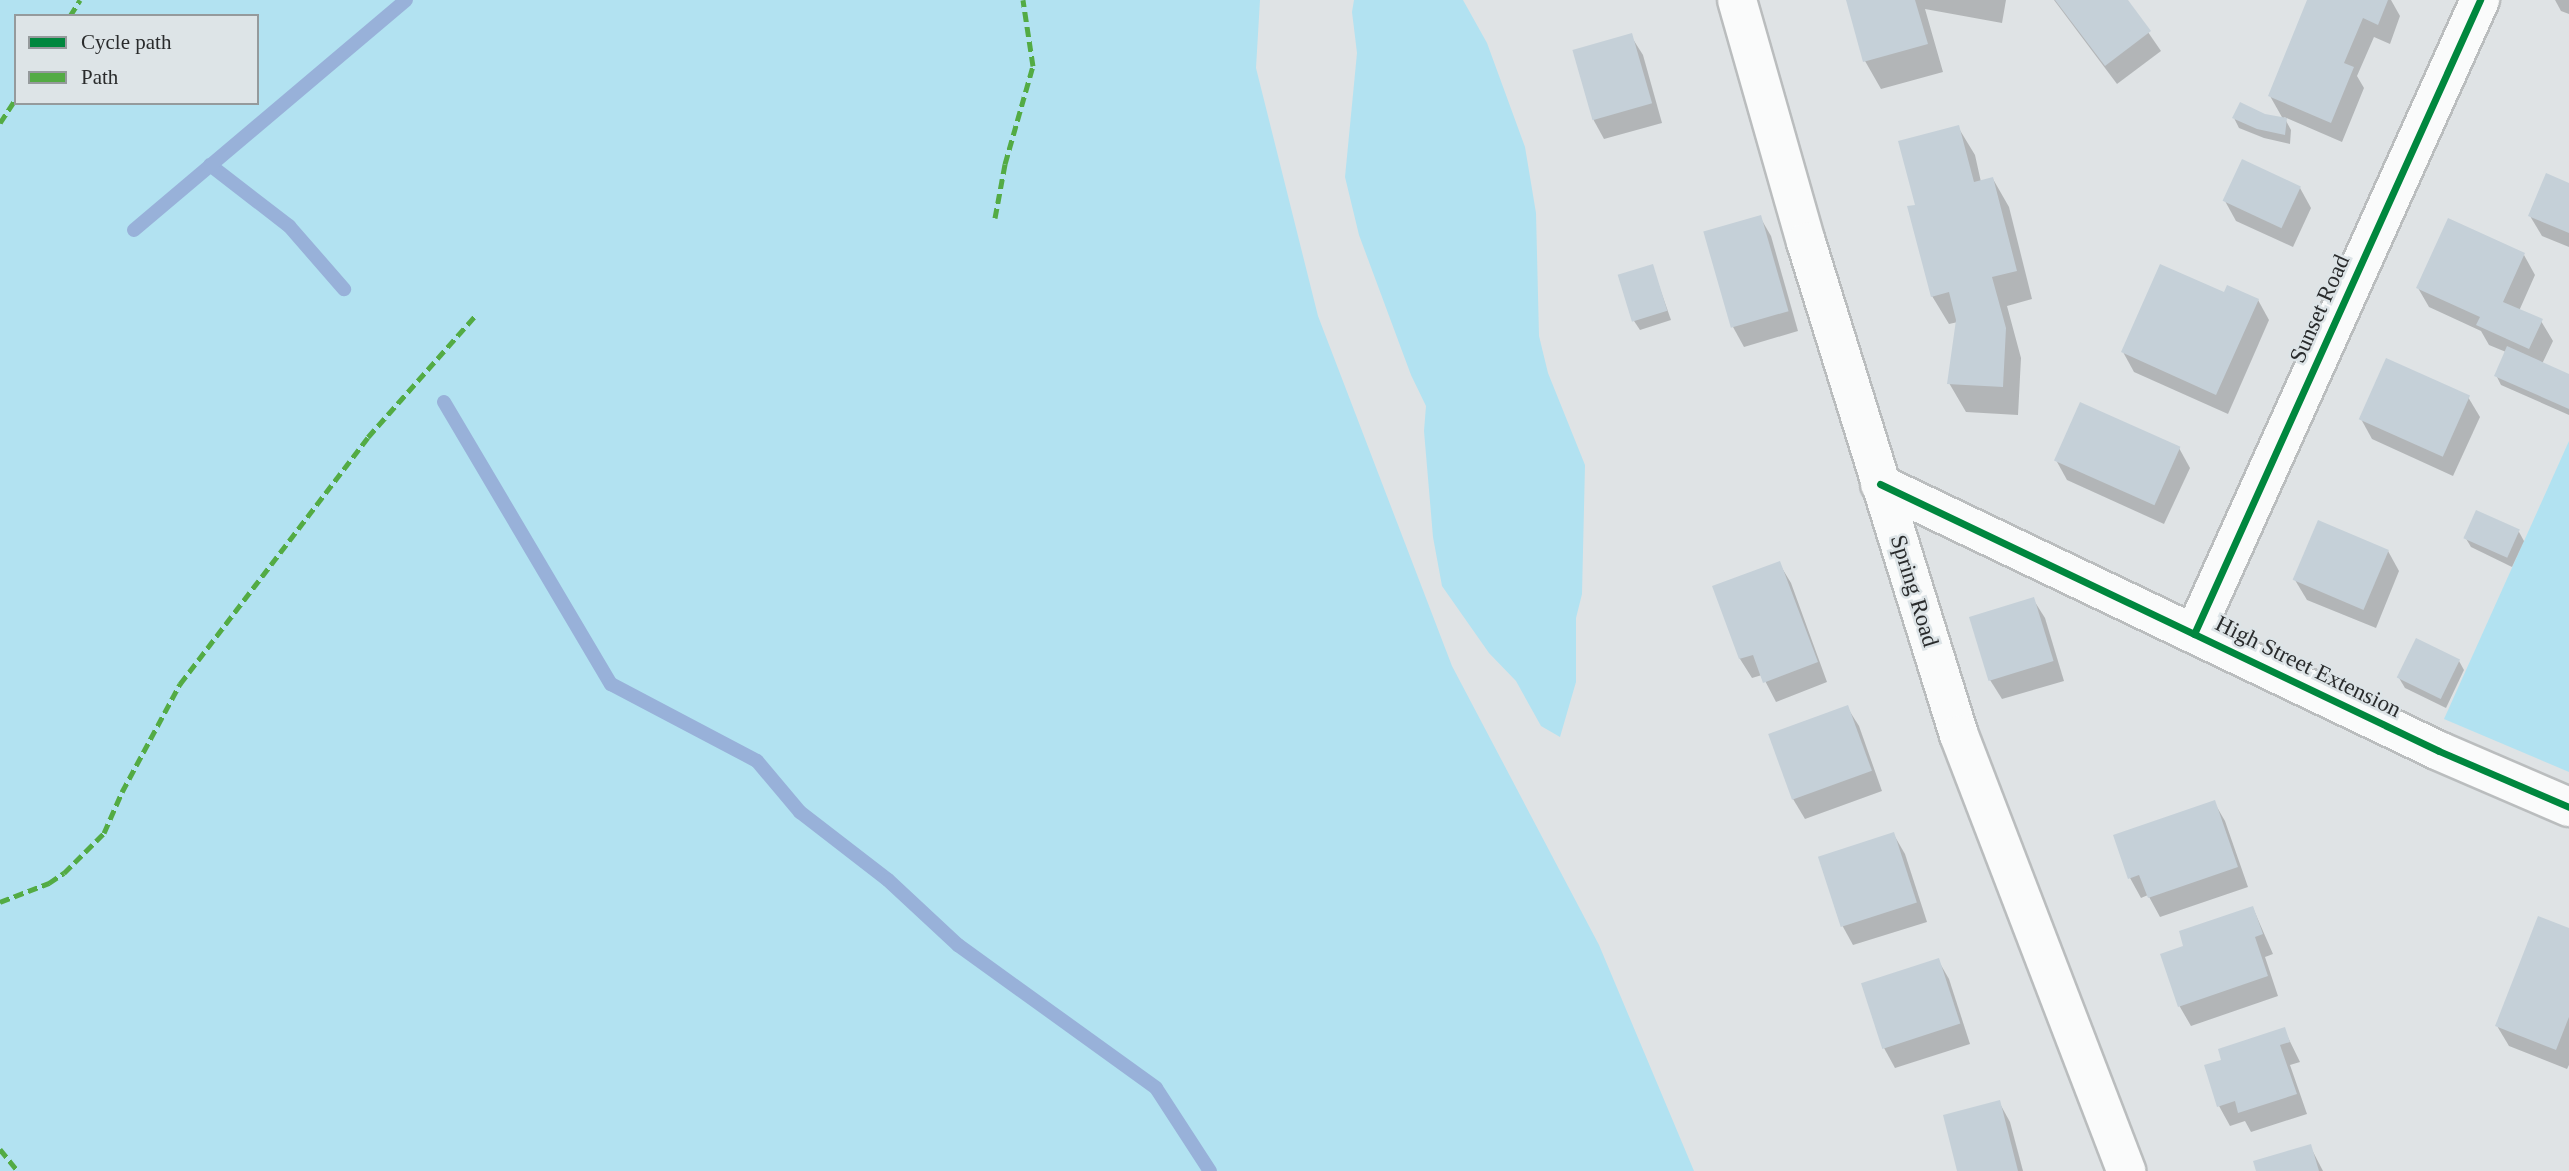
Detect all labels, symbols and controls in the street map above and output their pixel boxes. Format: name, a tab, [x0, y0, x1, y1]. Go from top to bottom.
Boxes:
legend	[14, 14, 259, 105]
text: Cycle path	[81, 30, 171, 54]
text: Path	[81, 65, 118, 89]
street label: Sunset Road	[2284, 251, 2356, 367]
street label: Spring Road	[1884, 532, 1944, 650]
street label: High Street Extension	[2211, 610, 2405, 724]

